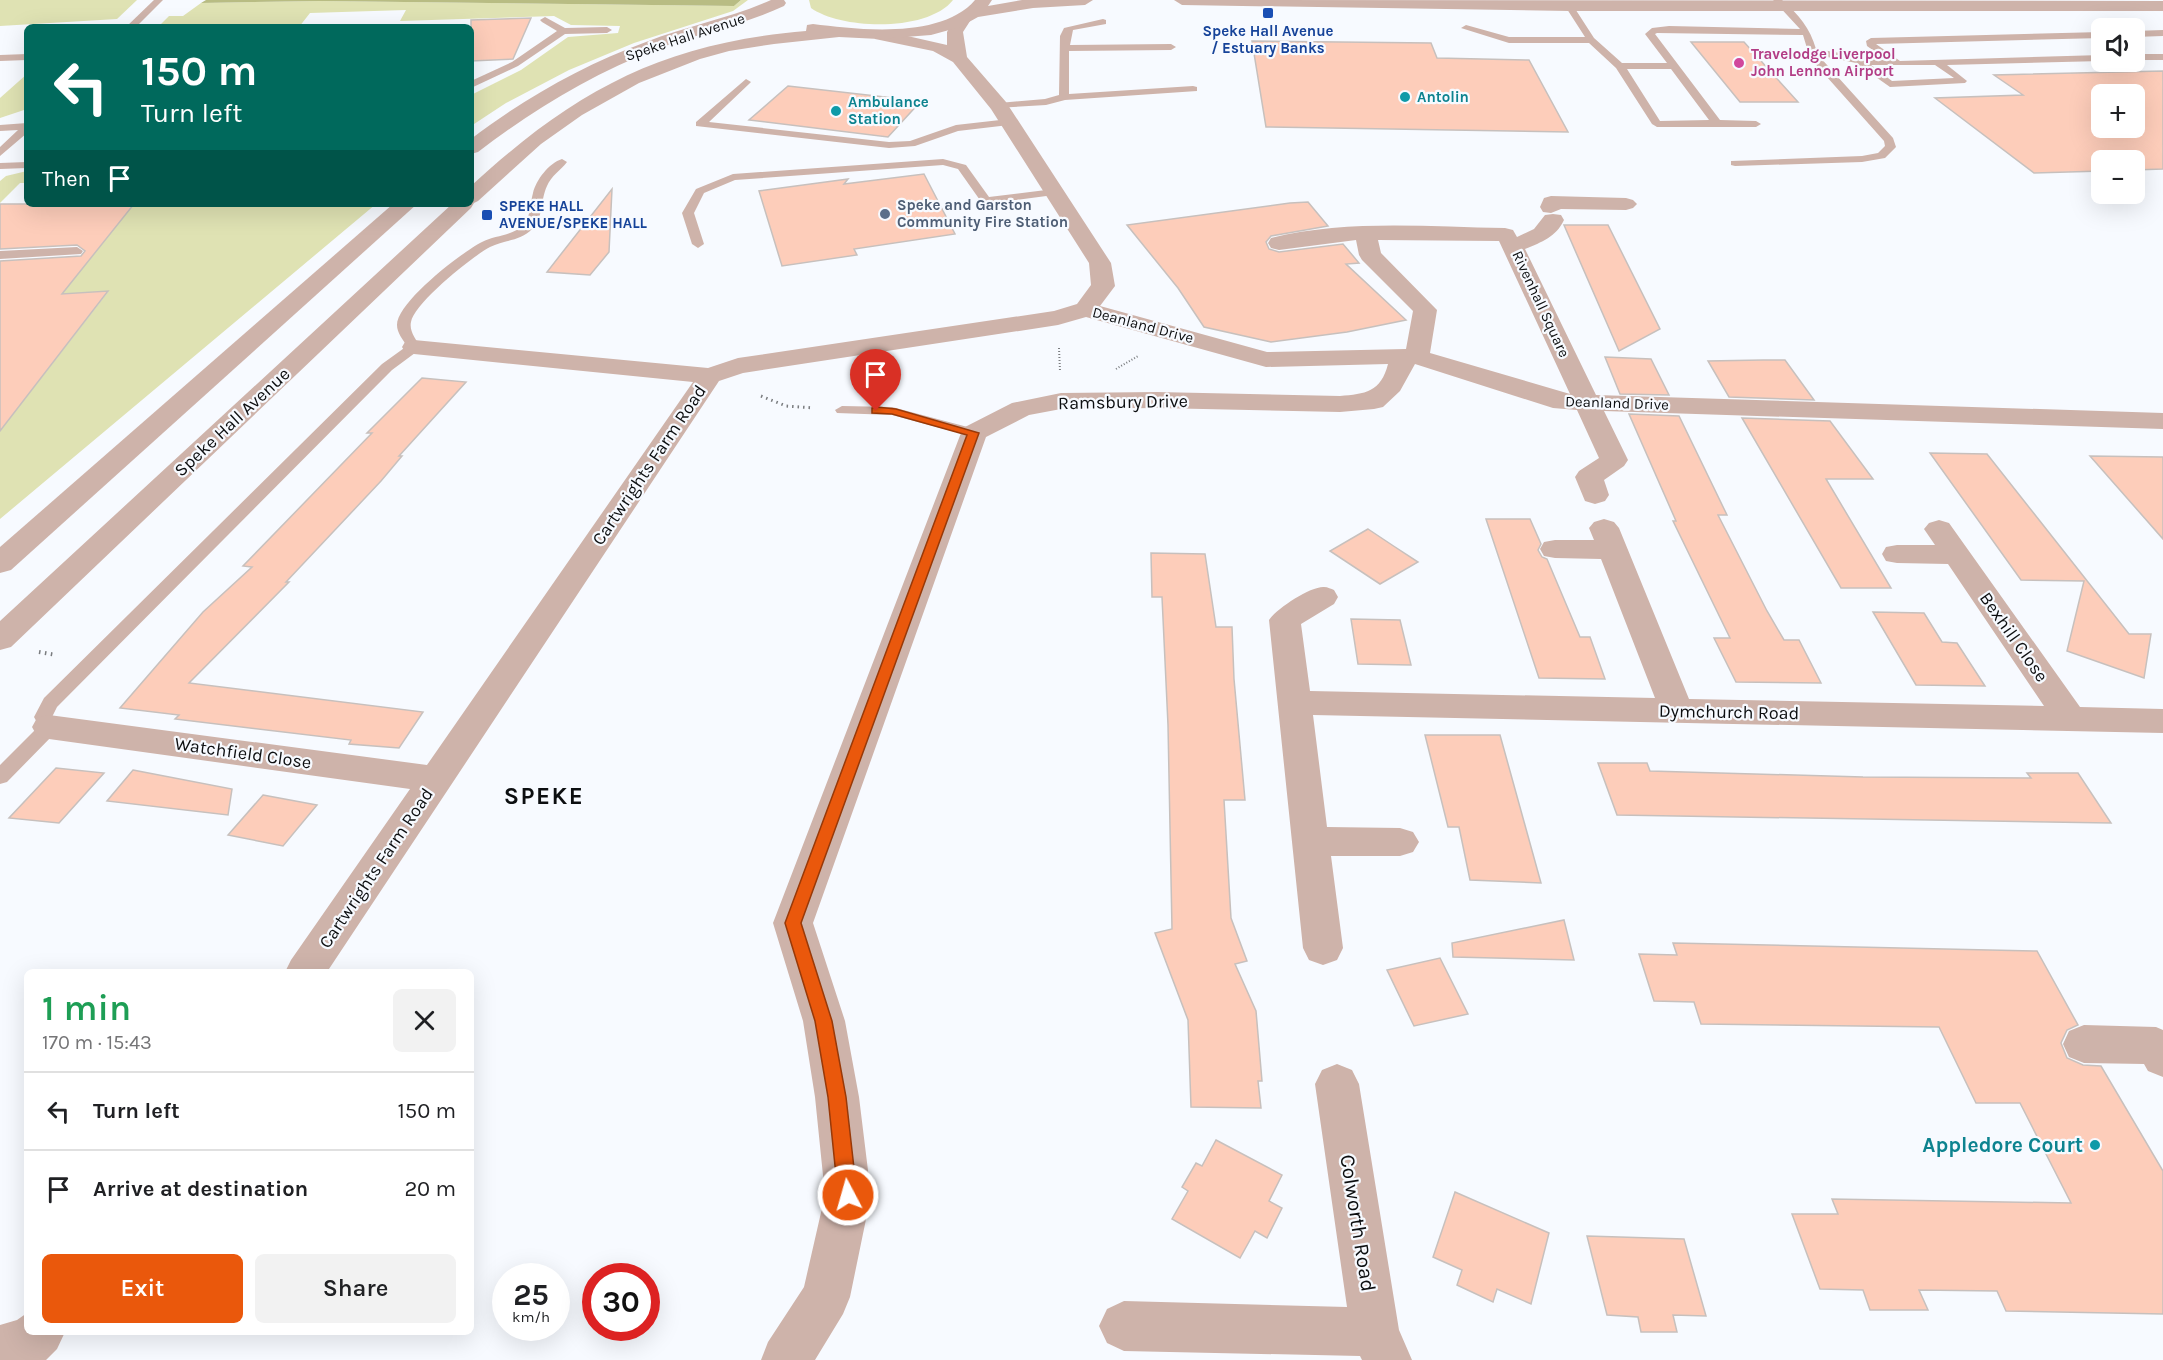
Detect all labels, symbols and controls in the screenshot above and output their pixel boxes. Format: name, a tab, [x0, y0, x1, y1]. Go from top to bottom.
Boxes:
marker: Speke Hall Avenue / Estuary Banks	[1261, 6, 1275, 20]
street label: Speke Hall Avenue	[623, 9, 747, 65]
map controls	[2091, 18, 2145, 204]
button: sound	[2091, 18, 2145, 72]
place label: Speke Hall Avenue / Estuary Banks	[1202, 22, 1334, 57]
place label: Travelodge Liverpool John Lennon Airport	[1751, 45, 1896, 80]
text: 150 m	[141, 46, 257, 96]
icon: left	[42, 48, 120, 126]
marker: Travelodge Liverpool John Lennon Airport	[1732, 56, 1746, 70]
button: +	[2091, 84, 2145, 138]
place label: Antolin	[1417, 88, 1469, 106]
marker: Antolin	[1398, 90, 1412, 104]
place label: Ambulance Station	[848, 93, 929, 128]
text: Turn left	[141, 97, 242, 129]
marker: Ambulance Station	[829, 104, 843, 118]
button: −	[2091, 150, 2145, 204]
icon: arrive	[103, 162, 136, 195]
text: Then	[42, 166, 91, 192]
place label: Speke and Garston Community Fire Station	[897, 196, 1068, 231]
place label: SPEKE HALL AVENUE/SPEKE HALL	[499, 197, 648, 232]
marker: Speke and Garston Community Fire Station	[878, 207, 892, 221]
marker: SPEKE HALL AVENUE/SPEKE HALL	[480, 208, 494, 222]
street label: Rivenhall Square	[1508, 248, 1574, 360]
street label: Deanland Drive	[1090, 303, 1196, 347]
pin	[850, 349, 901, 411]
icon: arrive	[859, 358, 892, 391]
street label: Speke Hall Avenue	[170, 363, 294, 481]
street label: Cartwrights Farm Road	[587, 381, 711, 549]
street label: Ramsbury Drive	[1058, 390, 1188, 414]
street label: Deanland Drive	[1565, 392, 1669, 414]
street label: Bexhill Close	[1975, 588, 2053, 686]
street label: Dymchurch Road	[1659, 700, 1799, 724]
street label: Watchfield Close	[173, 733, 313, 773]
district label: SPEKE	[504, 782, 584, 810]
street label: Cartwrights Farm Road	[314, 784, 438, 952]
text: 1 min	[42, 987, 131, 1029]
button: close	[393, 989, 456, 1052]
text: 170 m · 15:43	[42, 1031, 152, 1054]
icon: left	[42, 1095, 75, 1128]
text: Turn left	[93, 1098, 180, 1124]
text: 150 m	[397, 1098, 456, 1124]
place label: Appledore Court	[1922, 1133, 2083, 1157]
marker: Appledore Court	[2088, 1138, 2102, 1152]
street label: Colworth Road	[1335, 1153, 1381, 1293]
position arrow	[816, 1163, 880, 1227]
icon: arrive	[42, 1173, 75, 1206]
text: Arrive at destination	[93, 1176, 308, 1202]
text: 20 m	[404, 1176, 456, 1202]
button: Exit	[42, 1254, 243, 1323]
button: Share	[255, 1254, 456, 1323]
speed limit sign: 30	[582, 1263, 660, 1341]
text: 25	[513, 1277, 549, 1313]
text: km/h	[512, 1308, 550, 1326]

